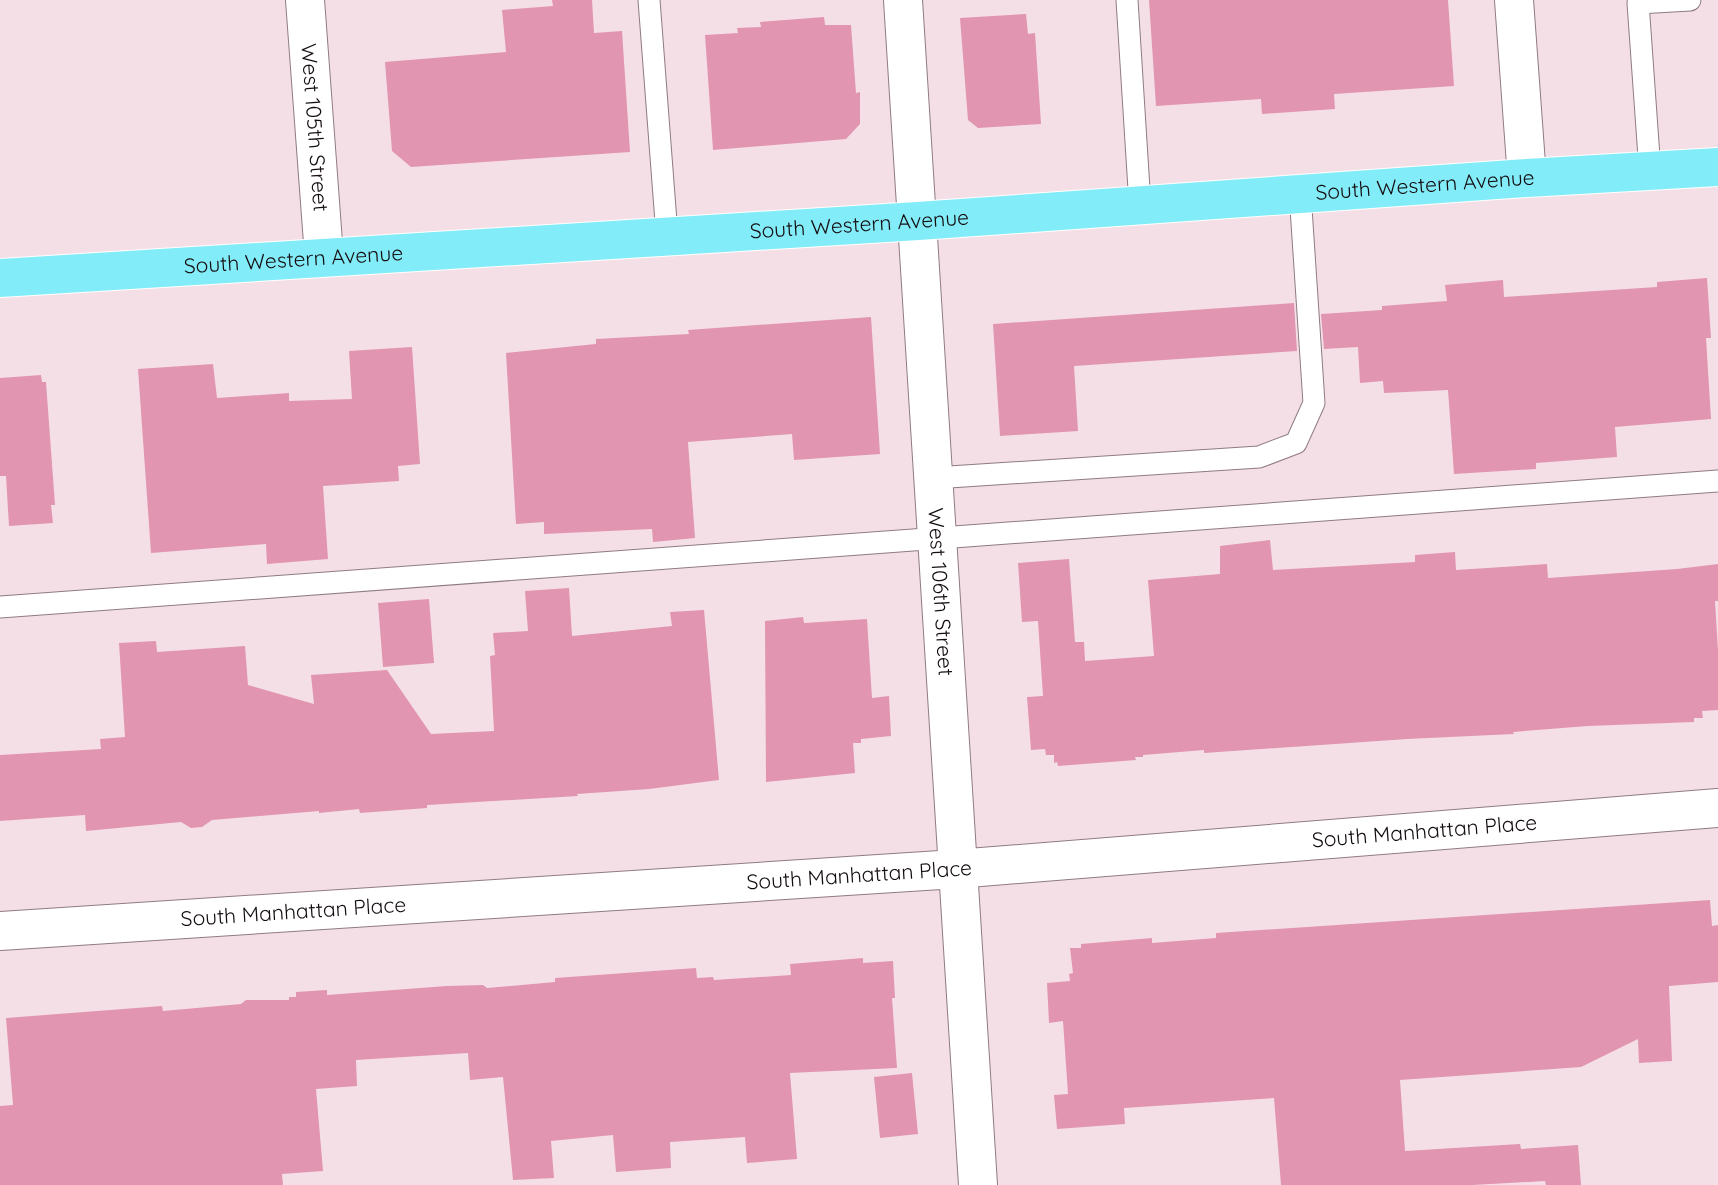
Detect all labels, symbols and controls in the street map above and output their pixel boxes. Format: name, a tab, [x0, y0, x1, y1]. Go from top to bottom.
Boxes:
street label: West 105th Street	[296, 43, 335, 213]
street label: South Western Avenue	[1314, 164, 1535, 205]
street label: South Western Avenue	[749, 203, 970, 243]
street label: South Western Avenue	[183, 239, 404, 279]
street label: West 106th Street	[923, 507, 960, 677]
street label: South Manhattan Place	[1311, 809, 1538, 852]
street label: South Manhattan Place	[746, 854, 973, 895]
street label: South Manhattan Place	[180, 891, 407, 931]

